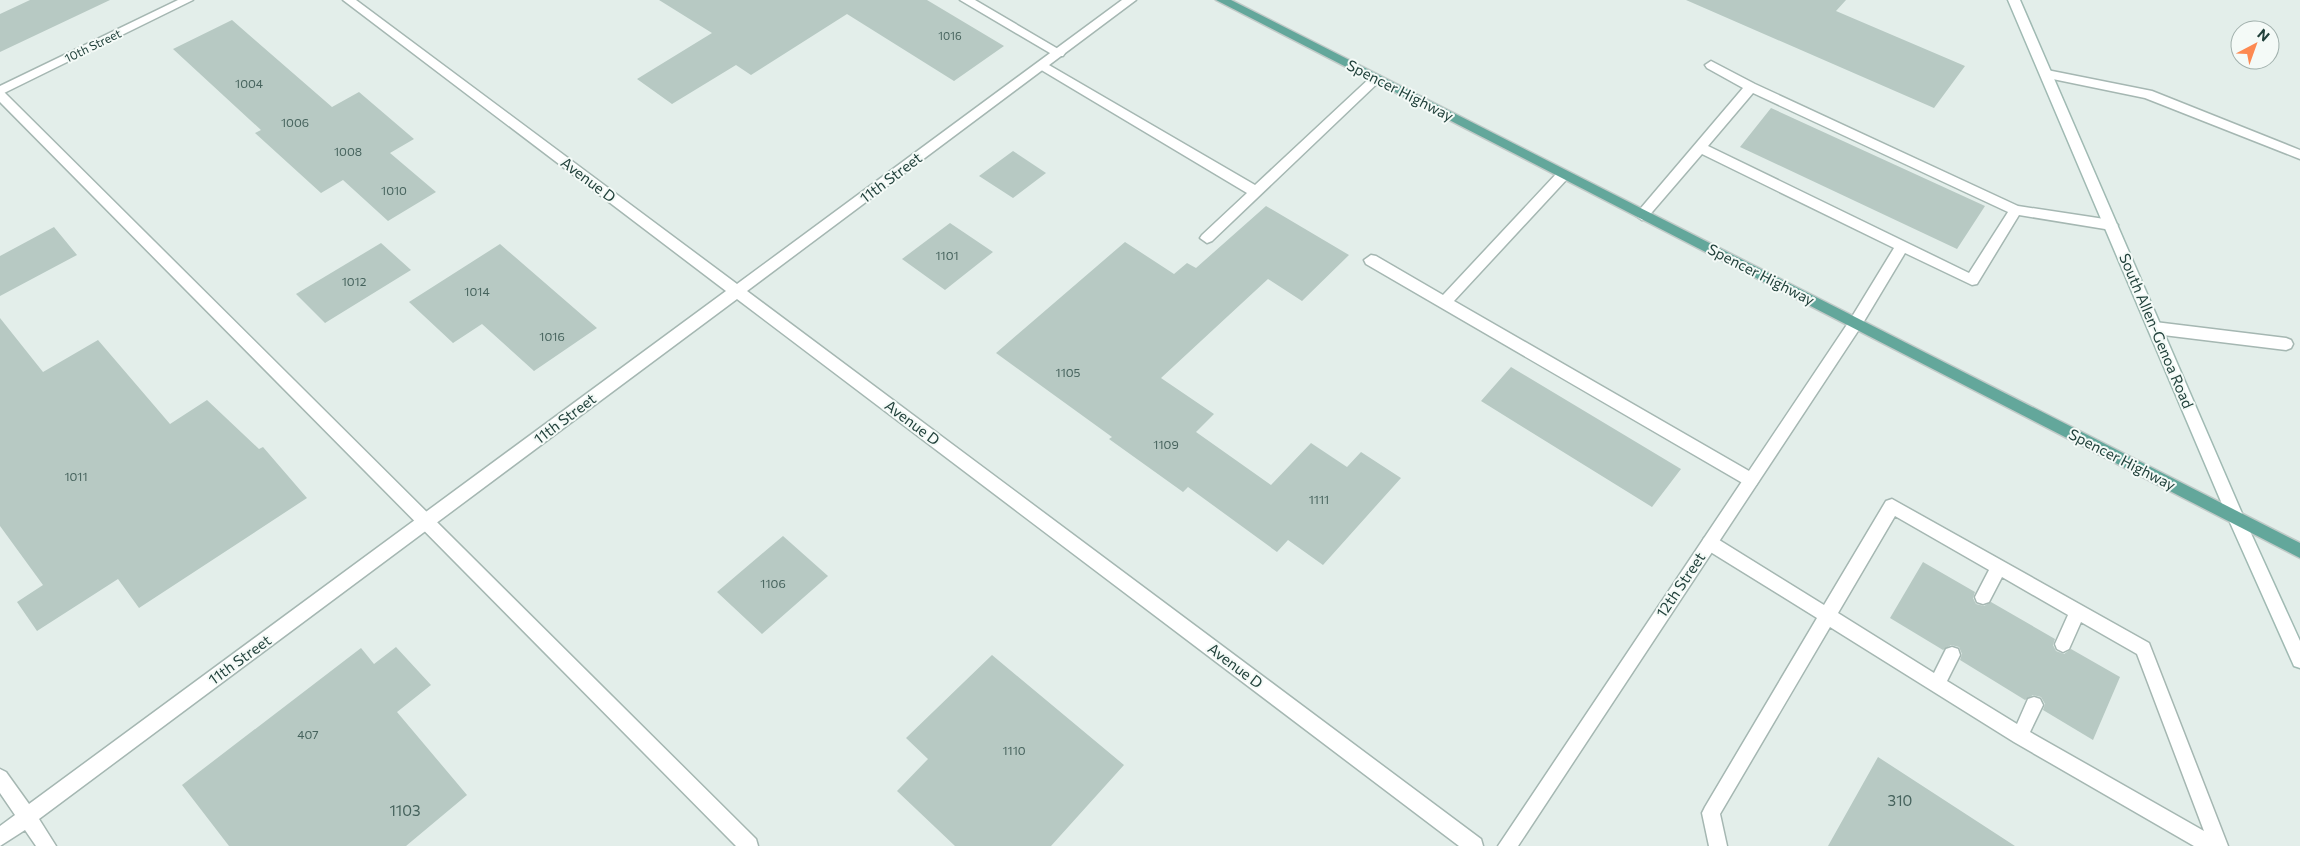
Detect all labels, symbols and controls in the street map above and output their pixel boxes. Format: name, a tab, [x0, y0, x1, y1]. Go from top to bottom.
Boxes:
north arrow	[2230, 20, 2280, 70]
street label: 10th Street	[62, 25, 123, 65]
text: N	[2254, 25, 2273, 45]
house number: 1016	[938, 29, 962, 42]
street label: Spencer Highway	[1344, 55, 1457, 125]
house number: 1004	[235, 76, 263, 90]
house number: 1006	[281, 115, 309, 129]
house number: 1008	[334, 144, 362, 158]
street label: 11th Street	[856, 148, 925, 206]
street label: Avenue D	[558, 153, 620, 206]
house number: 1010	[381, 183, 407, 197]
street label: Spencer Highway	[1705, 239, 1818, 309]
house number: 1101	[935, 248, 959, 262]
street label: South Allen-Genoa Road	[2116, 250, 2198, 411]
house number: 1012	[342, 274, 367, 288]
house number: 1014	[464, 284, 490, 298]
house number: 1016	[539, 329, 565, 343]
house number: 1105	[1056, 365, 1081, 379]
street label: 11th Street	[530, 389, 599, 447]
street label: Avenue D	[882, 396, 944, 449]
street label: Spencer Highway	[2066, 424, 2179, 494]
house number: 1109	[1153, 437, 1179, 451]
house number: 1011	[64, 469, 88, 483]
house number: 1111	[1309, 492, 1329, 506]
street label: 12th Street	[1652, 548, 1709, 620]
house number: 1106	[760, 576, 786, 590]
street label: 11th Street	[205, 631, 274, 688]
street label: Avenue D	[1205, 639, 1267, 692]
house number: 407	[297, 727, 319, 741]
house number: 1110	[1002, 743, 1026, 757]
house number: 310	[1888, 791, 1912, 809]
house number: 1103	[389, 801, 421, 819]

